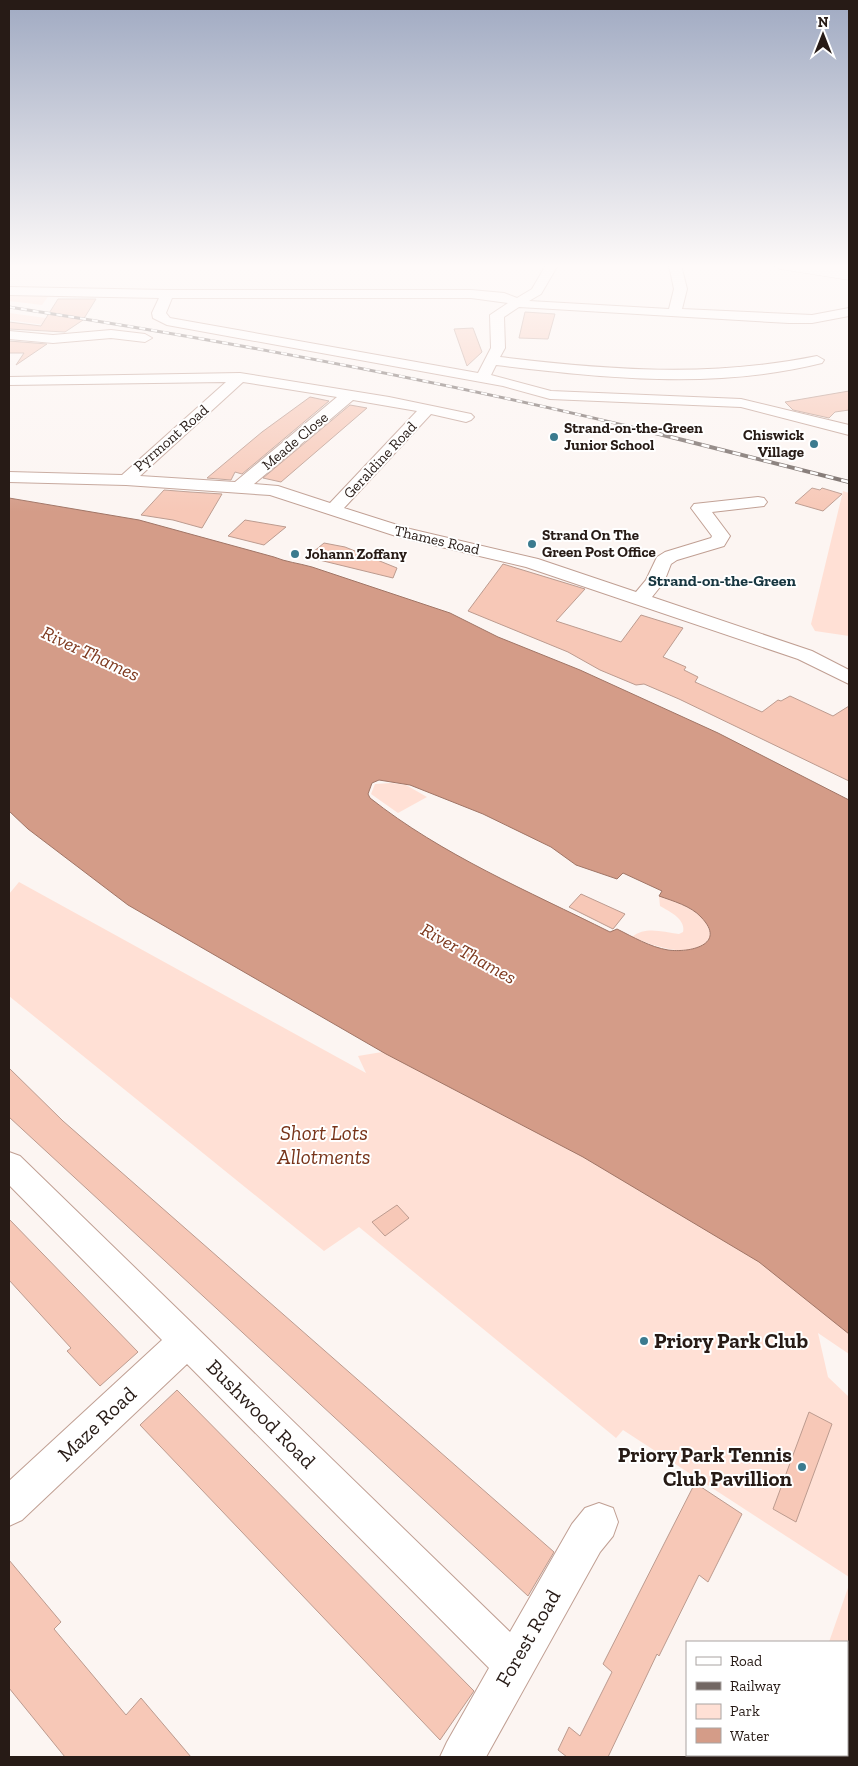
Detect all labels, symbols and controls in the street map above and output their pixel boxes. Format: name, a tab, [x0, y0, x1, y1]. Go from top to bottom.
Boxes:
north arrow	[798, 10, 848, 60]
text: N	[818, 14, 829, 31]
street label: Pyrmont Road	[130, 400, 213, 475]
street label: Meade Close	[258, 408, 332, 474]
street label: Geraldine Road	[340, 417, 421, 502]
place label: Strand-on-the-Green Junior School	[564, 419, 703, 454]
place label: Chiswick Village	[743, 426, 805, 461]
marker: Strand-on-the-Green Junior School	[548, 431, 560, 443]
marker: Chiswick Village	[808, 438, 820, 450]
street label: Thames Road	[393, 521, 482, 559]
place label: Strand On The Green Post Office	[542, 526, 656, 561]
marker: Strand On The Green Post Office	[526, 538, 538, 550]
place label: Johann Zoffany	[305, 545, 407, 563]
marker: Johann Zoffany	[289, 548, 301, 560]
district label: Strand-on-the-Green	[648, 571, 797, 590]
water label: River Thames	[38, 621, 143, 686]
water label: River Thames	[417, 918, 520, 989]
park label: Short Lots Allotments	[276, 1120, 371, 1169]
place label: Priory Park Club	[654, 1328, 808, 1353]
marker: Priory Park Club	[638, 1335, 650, 1347]
street label: Bushwood Road	[202, 1354, 321, 1474]
street label: Maze Road	[52, 1381, 141, 1466]
place label: Priory Park Tennis Club Pavillion	[618, 1442, 793, 1491]
marker: Priory Park Tennis Club Pavillion	[796, 1461, 808, 1473]
street label: Forest Road	[490, 1584, 566, 1691]
legend	[686, 1641, 848, 1756]
text: Road	[730, 1652, 763, 1670]
text: Railway	[730, 1677, 781, 1695]
text: Park	[730, 1702, 760, 1720]
text: Water	[730, 1727, 770, 1745]

